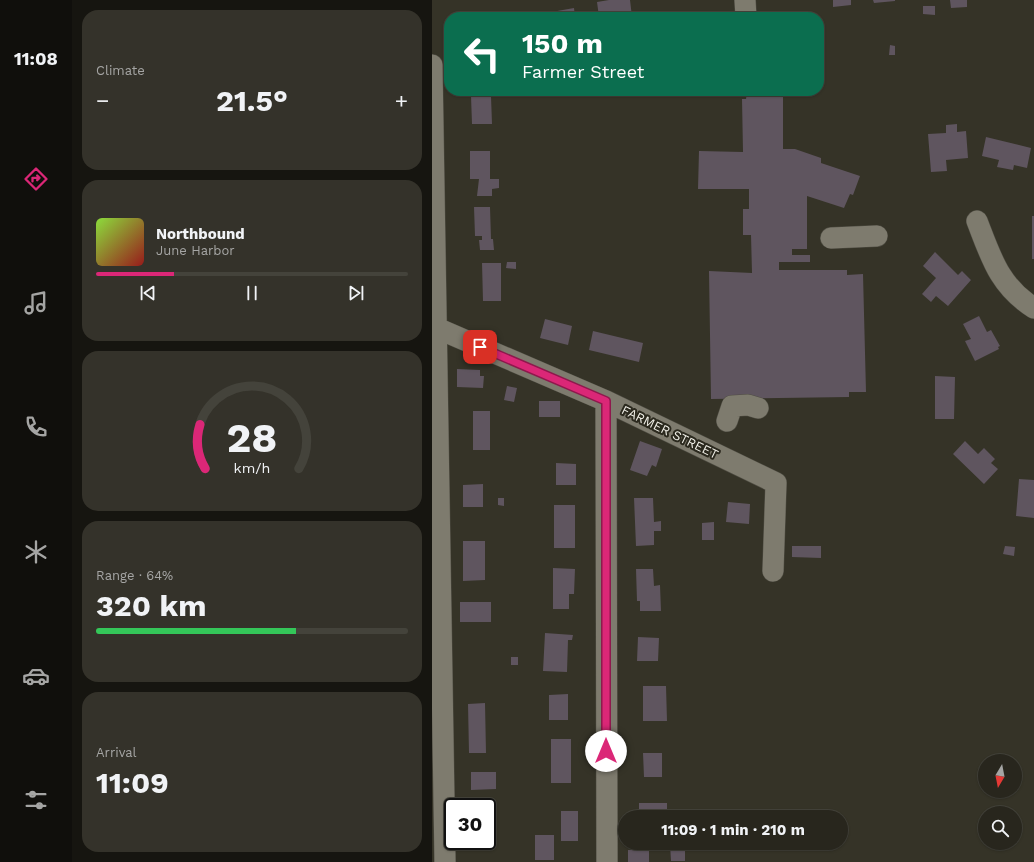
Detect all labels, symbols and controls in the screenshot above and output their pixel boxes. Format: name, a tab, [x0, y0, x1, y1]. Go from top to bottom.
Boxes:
text: 150 m	[522, 27, 603, 60]
icon: left	[456, 28, 508, 80]
text: 11:08	[14, 48, 58, 69]
text: Farmer Street	[522, 61, 644, 82]
text: Climate	[96, 63, 145, 78]
text: 21.5°	[216, 83, 288, 118]
text: −	[96, 88, 109, 113]
text: +	[395, 88, 408, 113]
icon: directions	[22, 165, 50, 193]
text: Northbound	[156, 225, 245, 243]
text: June Harbor	[156, 243, 235, 258]
icon: previous	[137, 282, 159, 304]
icon: pause	[241, 282, 263, 304]
icon: next	[345, 282, 367, 304]
icon: music	[22, 289, 50, 317]
pin	[463, 330, 497, 364]
icon: arrive	[469, 336, 491, 358]
street label: FARMER STREET	[619, 402, 721, 462]
icon: phone	[22, 413, 50, 441]
text: 28	[227, 413, 277, 462]
text: km/h	[234, 460, 270, 476]
icon: climate	[22, 538, 50, 566]
text: Range · 64%	[96, 568, 173, 583]
text: 320 km	[96, 588, 206, 623]
icon: car	[22, 662, 50, 690]
position arrow	[585, 730, 627, 772]
text: Arrival	[96, 745, 137, 760]
north arrow	[978, 754, 1022, 798]
map controls	[978, 754, 1022, 850]
text: 11:09	[96, 765, 169, 800]
icon: filters	[22, 786, 50, 814]
speed limit sign: 30	[444, 798, 496, 850]
button: search	[978, 806, 1022, 850]
text: 11:09 · 1 min · 210 m	[661, 821, 805, 839]

